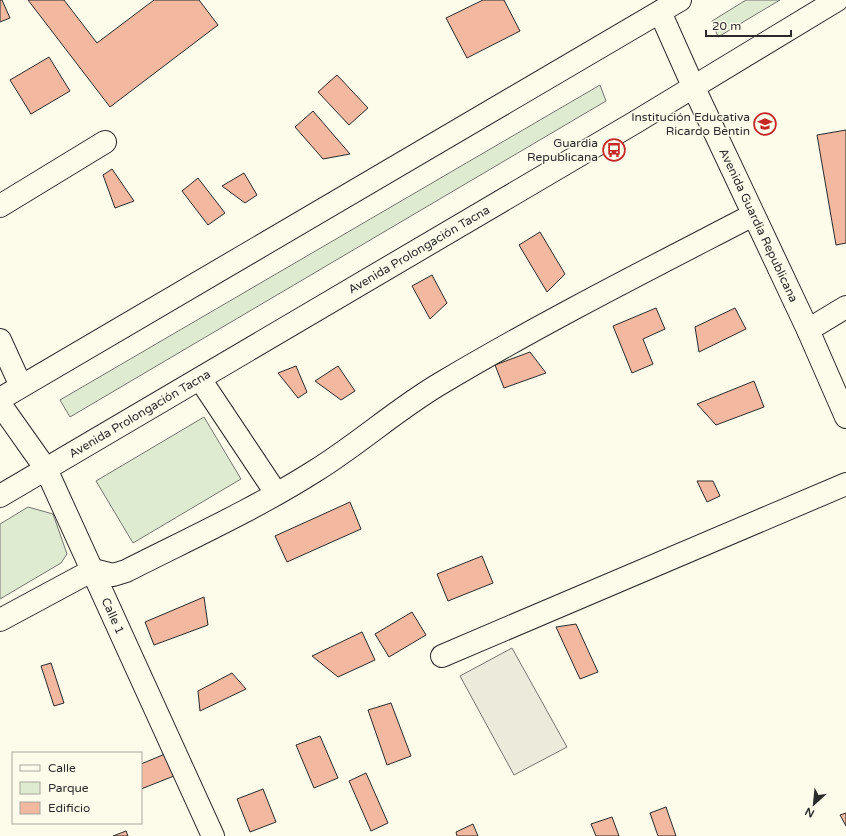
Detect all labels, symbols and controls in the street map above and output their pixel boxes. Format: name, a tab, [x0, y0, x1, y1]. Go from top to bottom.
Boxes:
scale bar	[706, 12, 791, 38]
text: 20 m	[712, 19, 741, 33]
place label: Institución Educativa Ricardo Bentin	[631, 110, 750, 138]
school or university icon: Institución Educativa Ricardo Bentin	[752, 111, 778, 137]
place label: Guardia Republicana	[527, 136, 598, 164]
bus stop icon: Guardia Republicana	[601, 137, 627, 163]
street label: Avenida Guardia Republicana	[716, 146, 801, 304]
street label: Avenida Prolongación Tacna	[346, 203, 492, 297]
street label: Avenida Prolongación Tacna	[66, 367, 213, 461]
street label: Calle 1	[98, 595, 127, 636]
legend	[12, 752, 142, 824]
text: Calle	[48, 761, 76, 775]
text: Parque	[48, 781, 89, 795]
north arrow	[794, 784, 834, 824]
text: Edificio	[48, 801, 90, 815]
text: N	[803, 805, 817, 820]

